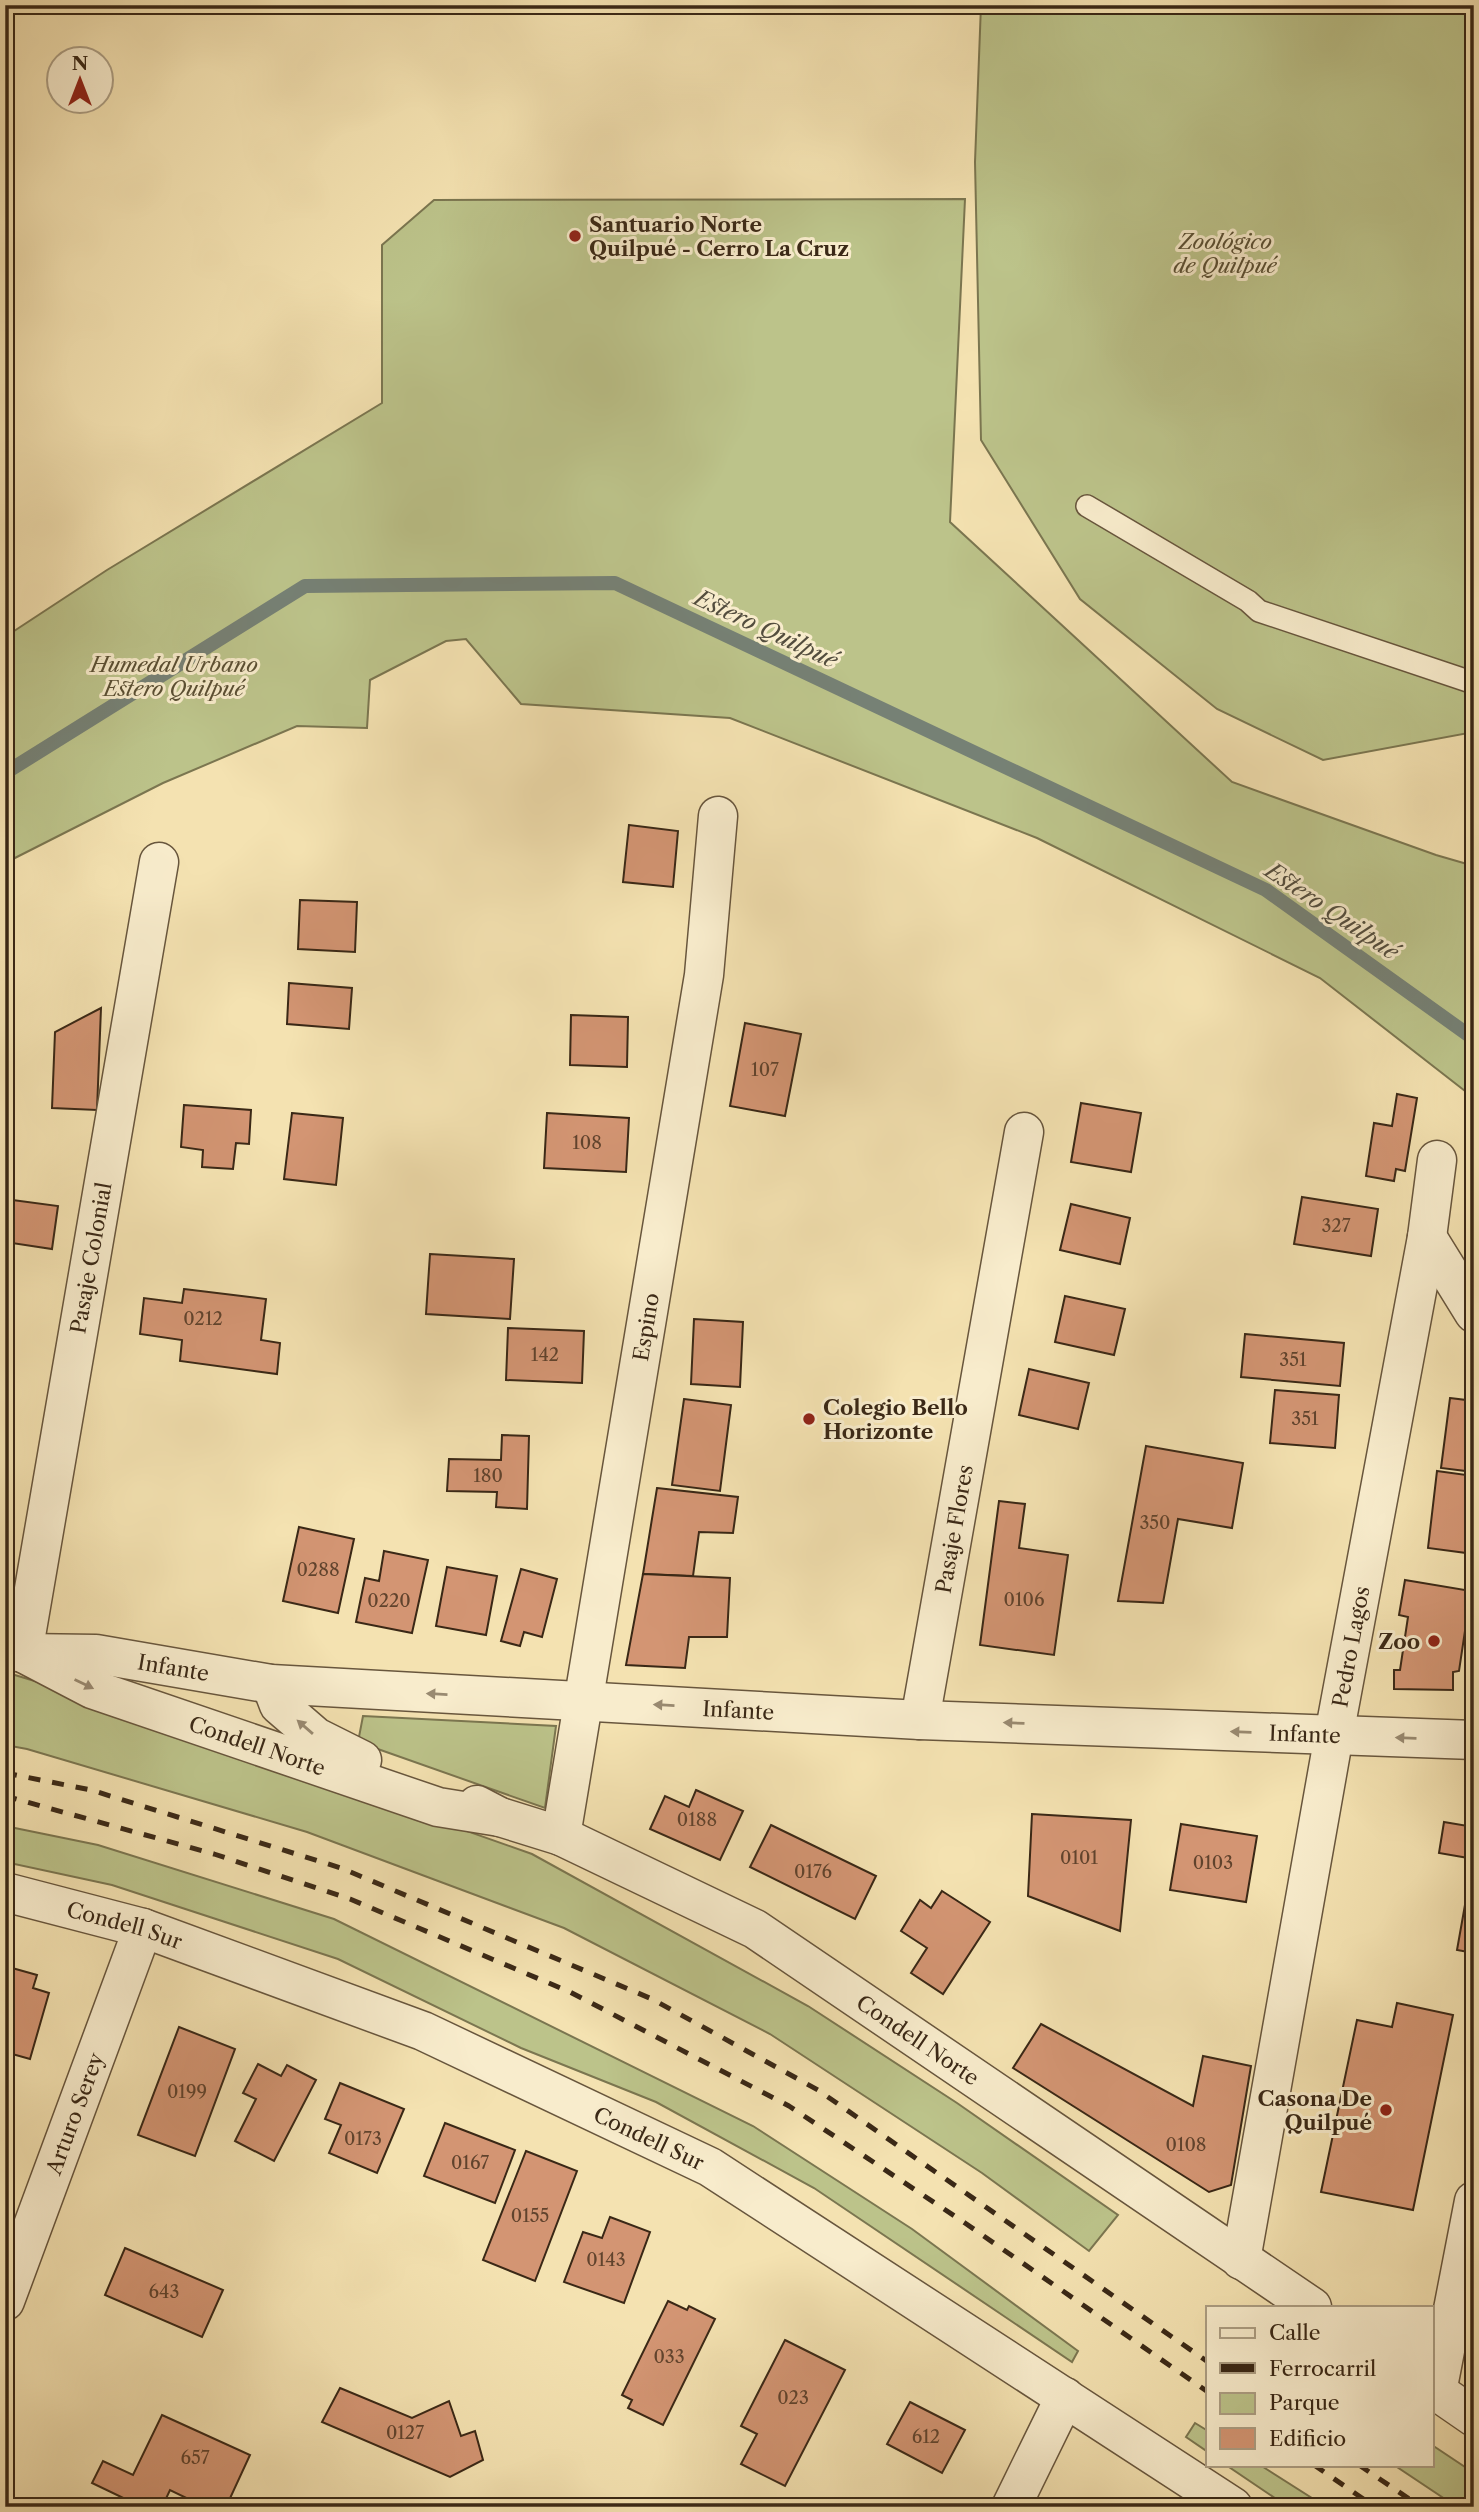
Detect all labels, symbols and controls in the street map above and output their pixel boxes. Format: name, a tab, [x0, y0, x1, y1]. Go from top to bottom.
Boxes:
north arrow	[46, 46, 116, 116]
text: N	[72, 52, 88, 75]
place label: Santuario Norte Quilpué - Cerro La Cruz	[589, 212, 849, 261]
marker: Santuario Norte Quilpué - Cerro La Cruz	[567, 228, 583, 244]
park label: Zoológico de Quilpué	[1173, 229, 1279, 278]
water label: Estero Quilpué	[688, 583, 844, 675]
park label: Humedal Urbano Estero Quilpué	[88, 652, 258, 701]
water label: Estero Quilpué	[1258, 855, 1405, 967]
house number: 107	[751, 1059, 779, 1081]
house number: 108	[572, 1132, 602, 1154]
street label: Pasaje Colonial	[65, 1180, 117, 1336]
house number: 327	[1321, 1215, 1351, 1237]
street label: Espino	[628, 1291, 664, 1363]
house number: 0212	[183, 1308, 223, 1330]
house number: 142	[531, 1344, 559, 1366]
house number: 351	[1279, 1349, 1307, 1371]
place label: Colegio Bello Horizonte	[823, 1395, 968, 1444]
house number: 351	[1291, 1408, 1319, 1430]
marker: Colegio Bello Horizonte	[801, 1411, 817, 1427]
street label: Pasaje Flores	[930, 1463, 977, 1595]
house number: 180	[473, 1465, 503, 1487]
house number: 350	[1139, 1512, 1171, 1534]
house number: 0288	[296, 1559, 340, 1581]
street label: Pedro Lagos	[1327, 1584, 1374, 1709]
house number: 0106	[1004, 1589, 1044, 1611]
house number: 0220	[367, 1590, 411, 1612]
place label: Zoo	[1378, 1629, 1420, 1654]
marker: Zoo	[1426, 1633, 1442, 1649]
street label: Infante	[136, 1649, 211, 1686]
one-way arrow	[74, 1679, 94, 1690]
one-way arrow	[426, 1688, 448, 1699]
street label: Infante	[702, 1695, 775, 1724]
one-way arrow	[653, 1700, 675, 1711]
street label: Condell Norte	[186, 1710, 329, 1780]
one-way arrow	[1002, 1718, 1024, 1729]
one-way arrow	[296, 1719, 314, 1735]
street label: Infante	[1268, 1720, 1341, 1748]
one-way arrow	[1230, 1726, 1252, 1737]
one-way arrow	[1394, 1732, 1416, 1743]
house number: 0188	[677, 1809, 717, 1831]
house number: 0101	[1060, 1847, 1098, 1869]
house number: 0103	[1193, 1852, 1233, 1874]
house number: 0176	[794, 1861, 832, 1883]
street label: Condell Sur	[64, 1896, 186, 1954]
street label: Condell Norte	[852, 1989, 984, 2090]
street label: Arturo Serey	[40, 2049, 108, 2179]
house number: 0199	[167, 2081, 207, 2103]
place label: Casona De Quilpué	[1257, 2086, 1372, 2135]
street label: Condell Sur	[590, 2101, 708, 2175]
marker: Casona De Quilpué	[1378, 2102, 1394, 2118]
house number: 0173	[344, 2128, 382, 2150]
house number: 0108	[1165, 2134, 1207, 2156]
house number: 0167	[451, 2152, 489, 2174]
house number: 0155	[511, 2205, 549, 2227]
house number: 0143	[586, 2249, 626, 2271]
house number: 643	[149, 2281, 179, 2303]
legend	[1206, 2306, 1434, 2466]
text: Calle	[1269, 2320, 1321, 2345]
house number: 033	[653, 2346, 685, 2368]
text: Ferrocarril	[1269, 2356, 1376, 2381]
house number: 023	[777, 2387, 809, 2409]
text: Parque	[1269, 2390, 1340, 2415]
house number: 0127	[386, 2422, 424, 2444]
house number: 612	[912, 2426, 940, 2448]
text: Edificio	[1269, 2426, 1346, 2451]
house number: 657	[180, 2447, 210, 2469]

